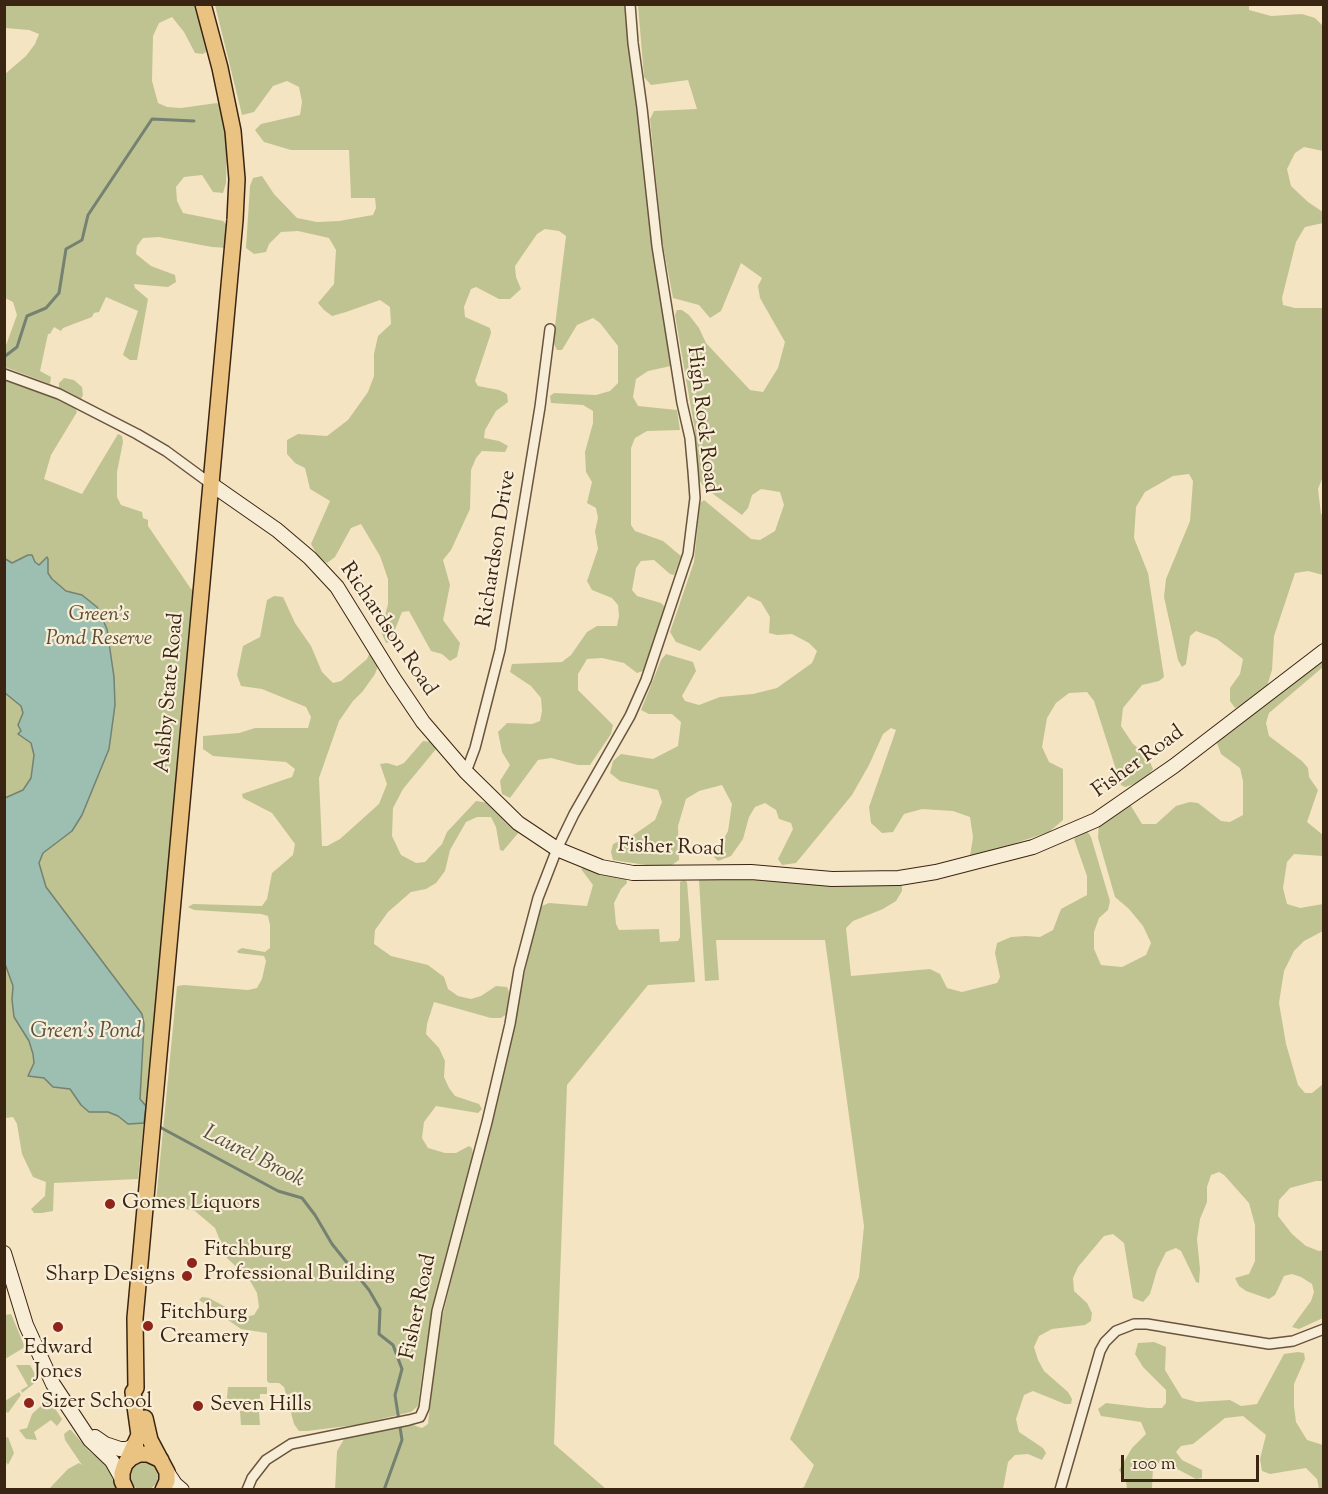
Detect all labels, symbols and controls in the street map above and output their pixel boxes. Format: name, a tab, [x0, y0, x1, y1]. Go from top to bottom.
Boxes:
street label: High Rock Road	[679, 345, 723, 495]
street label: Richardson Drive	[473, 469, 523, 629]
street label: Richardson Road	[333, 558, 441, 702]
park label: Green's Pond Reserve	[46, 603, 152, 653]
street label: Ashby State Road	[151, 612, 191, 774]
street label: Fisher Road	[1088, 721, 1190, 805]
street label: Fisher Road	[617, 835, 725, 863]
water label: Green's Pond	[30, 1020, 142, 1046]
water label: Laurel Brook	[198, 1121, 308, 1195]
place label: Gomes Liquors	[122, 1191, 260, 1217]
marker: Gomes Liquors	[103, 1197, 117, 1211]
place label: Fitchburg Professional Building	[204, 1238, 395, 1288]
street label: Fisher Road	[397, 1252, 443, 1362]
marker: Fitchburg Professional Building	[185, 1256, 199, 1270]
place label: Sharp Designs	[45, 1263, 175, 1289]
marker: Sharp Designs	[180, 1269, 194, 1283]
place label: Fitchburg Creamery	[160, 1301, 249, 1351]
marker: Fitchburg Creamery	[141, 1319, 155, 1333]
marker: Edward Jones	[51, 1320, 65, 1334]
place label: Edward Jones	[23, 1336, 93, 1386]
place label: Sizer School	[41, 1390, 152, 1416]
place label: Seven Hills	[210, 1393, 312, 1419]
marker: Sizer School	[22, 1396, 36, 1410]
marker: Seven Hills	[191, 1399, 205, 1413]
scale bar	[1124, 1443, 1262, 1481]
text: 100 m	[1132, 1452, 1176, 1478]

